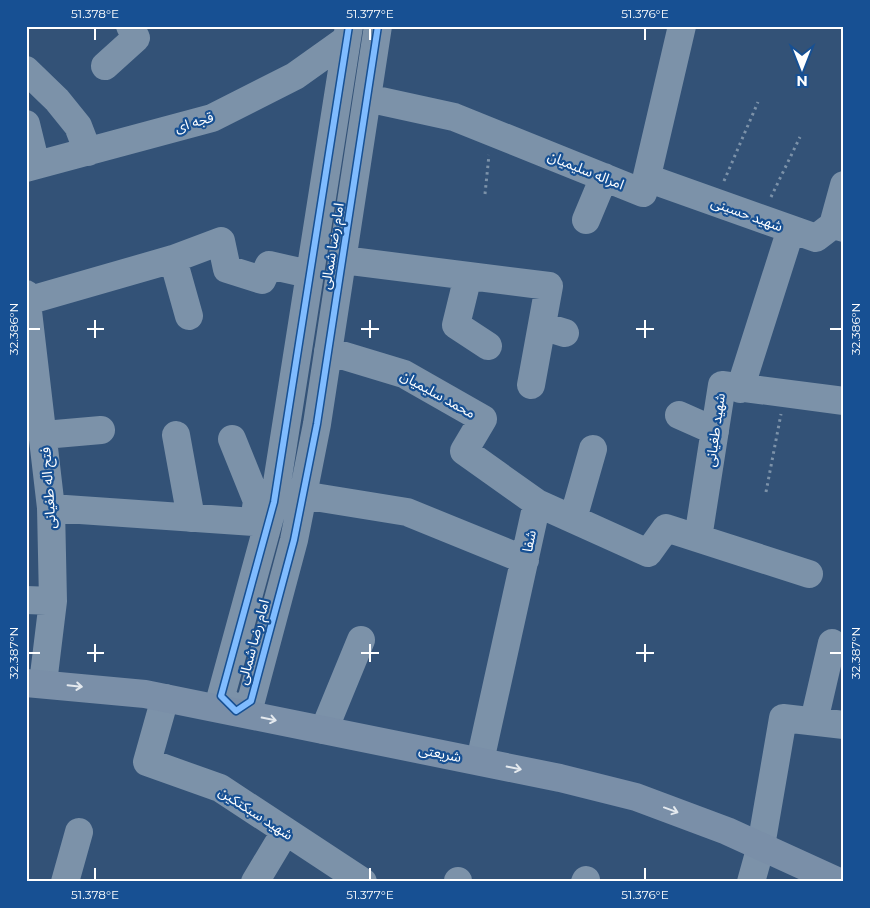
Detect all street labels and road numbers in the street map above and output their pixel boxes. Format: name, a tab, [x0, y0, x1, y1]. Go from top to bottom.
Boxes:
street label: قجه ای	[172, 108, 216, 136]
street label: امراله سلیمیان	[545, 147, 627, 193]
street label: شهید حسینی	[709, 193, 785, 235]
street label: امام رضا شمالی	[316, 201, 350, 291]
street label: محمد سلیمیان	[397, 366, 479, 422]
street label: شهید طغیانی	[701, 392, 729, 468]
street label: فتح اله طغیانی	[36, 446, 62, 529]
street label: شفا	[518, 528, 540, 554]
street label: امام رضا شمالی	[233, 597, 275, 687]
street label: شریعتی	[417, 740, 463, 766]
street label: شهید سبکتکین	[215, 782, 297, 844]

